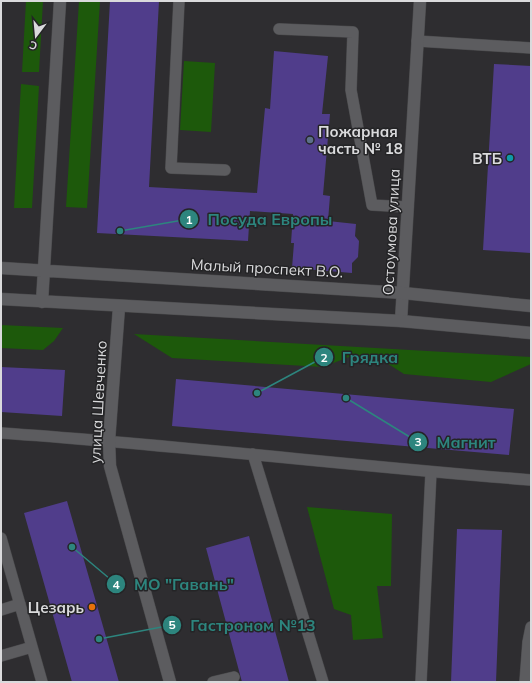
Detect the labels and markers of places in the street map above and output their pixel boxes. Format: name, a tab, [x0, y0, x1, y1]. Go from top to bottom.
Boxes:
place label: Пожарная часть № 18	[318, 122, 403, 158]
marker: Пожарная часть № 18	[305, 135, 315, 145]
place label: ВТБ	[472, 149, 502, 168]
marker: ВТБ	[505, 153, 515, 163]
callout: Посуда Европы	[179, 205, 340, 233]
callout: Грядка	[314, 343, 407, 371]
callout: Магнит	[408, 428, 503, 456]
callout: МО "Гавань"	[106, 570, 242, 598]
place label: Цезарь	[28, 598, 84, 617]
marker: Цезарь	[87, 602, 97, 612]
callout: Гастроном №13	[162, 611, 323, 639]

